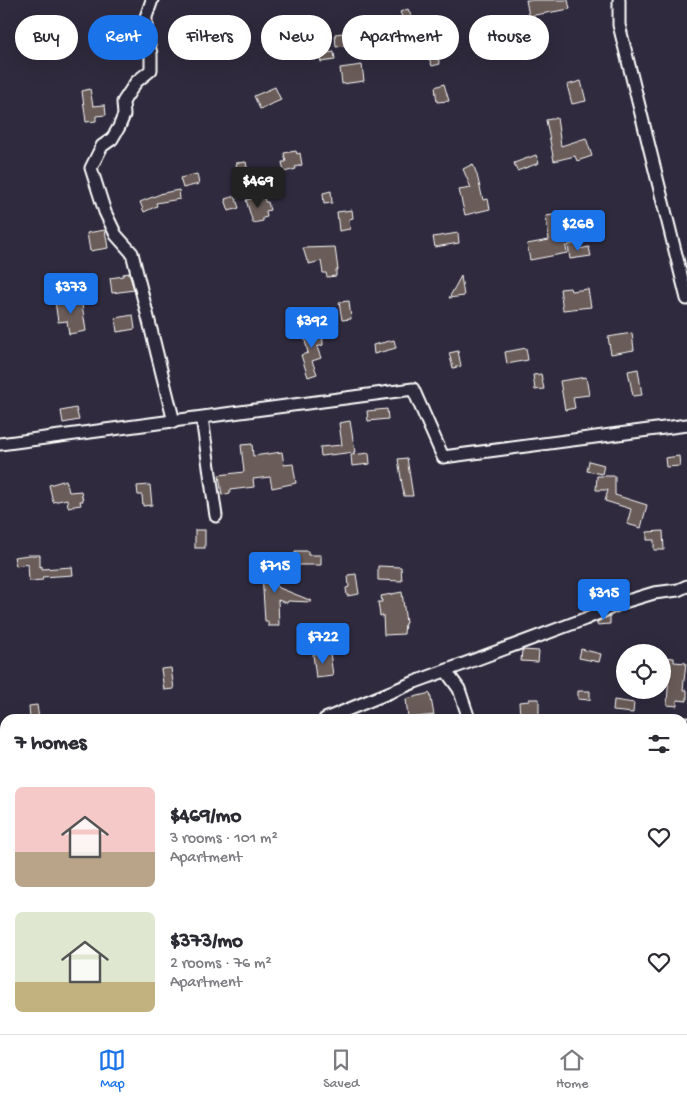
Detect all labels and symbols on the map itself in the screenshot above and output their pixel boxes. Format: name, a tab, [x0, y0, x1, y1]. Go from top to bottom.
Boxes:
pin: $469	[228, 166, 288, 209]
pin: $268	[548, 210, 608, 252]
pin: $373	[41, 272, 101, 315]
pin: $392	[282, 306, 342, 349]
pin: $715	[245, 552, 305, 594]
pin: $315	[574, 578, 634, 621]
pin: $722	[293, 622, 353, 665]

